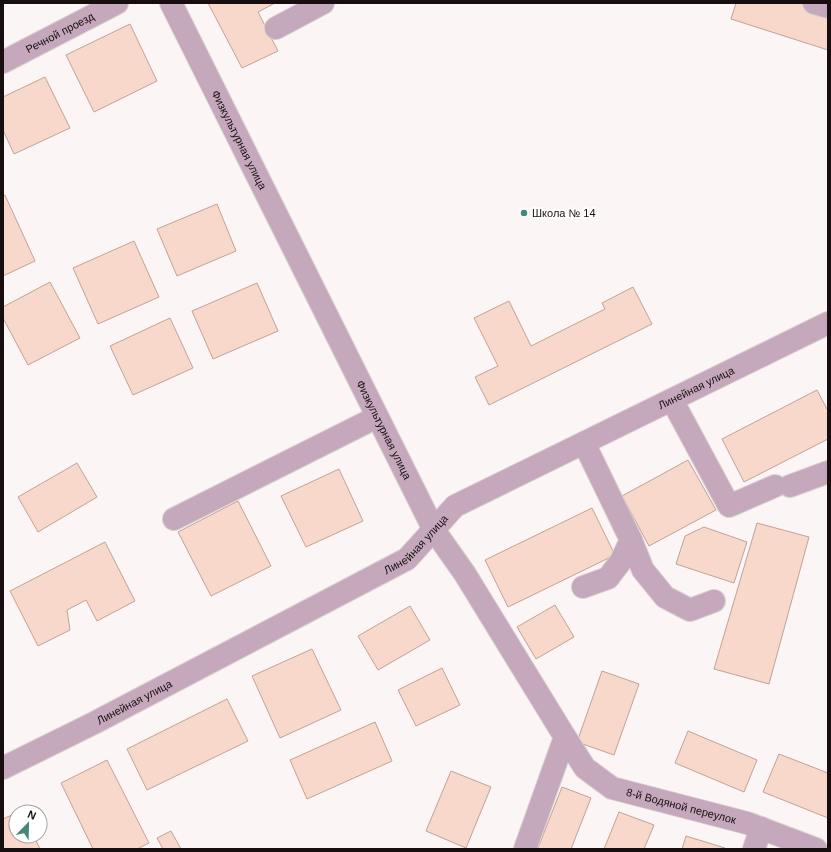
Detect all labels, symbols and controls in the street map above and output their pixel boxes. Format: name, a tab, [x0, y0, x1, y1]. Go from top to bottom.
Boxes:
street label: Речной проезд	[24, 10, 96, 55]
street label: Физкультурная улица	[210, 88, 269, 192]
place label: Школа № 14	[532, 207, 596, 219]
marker: Школа № 14	[519, 208, 529, 218]
street label: Линейная улица	[656, 364, 737, 411]
street label: Физкультурная улица	[354, 378, 414, 482]
street label: Линейная улица	[382, 512, 451, 576]
street label: Линейная улица	[95, 677, 175, 727]
street label: 8-й Водяной переулок	[625, 786, 738, 826]
north arrow	[8, 804, 48, 844]
text: N	[26, 808, 38, 822]

